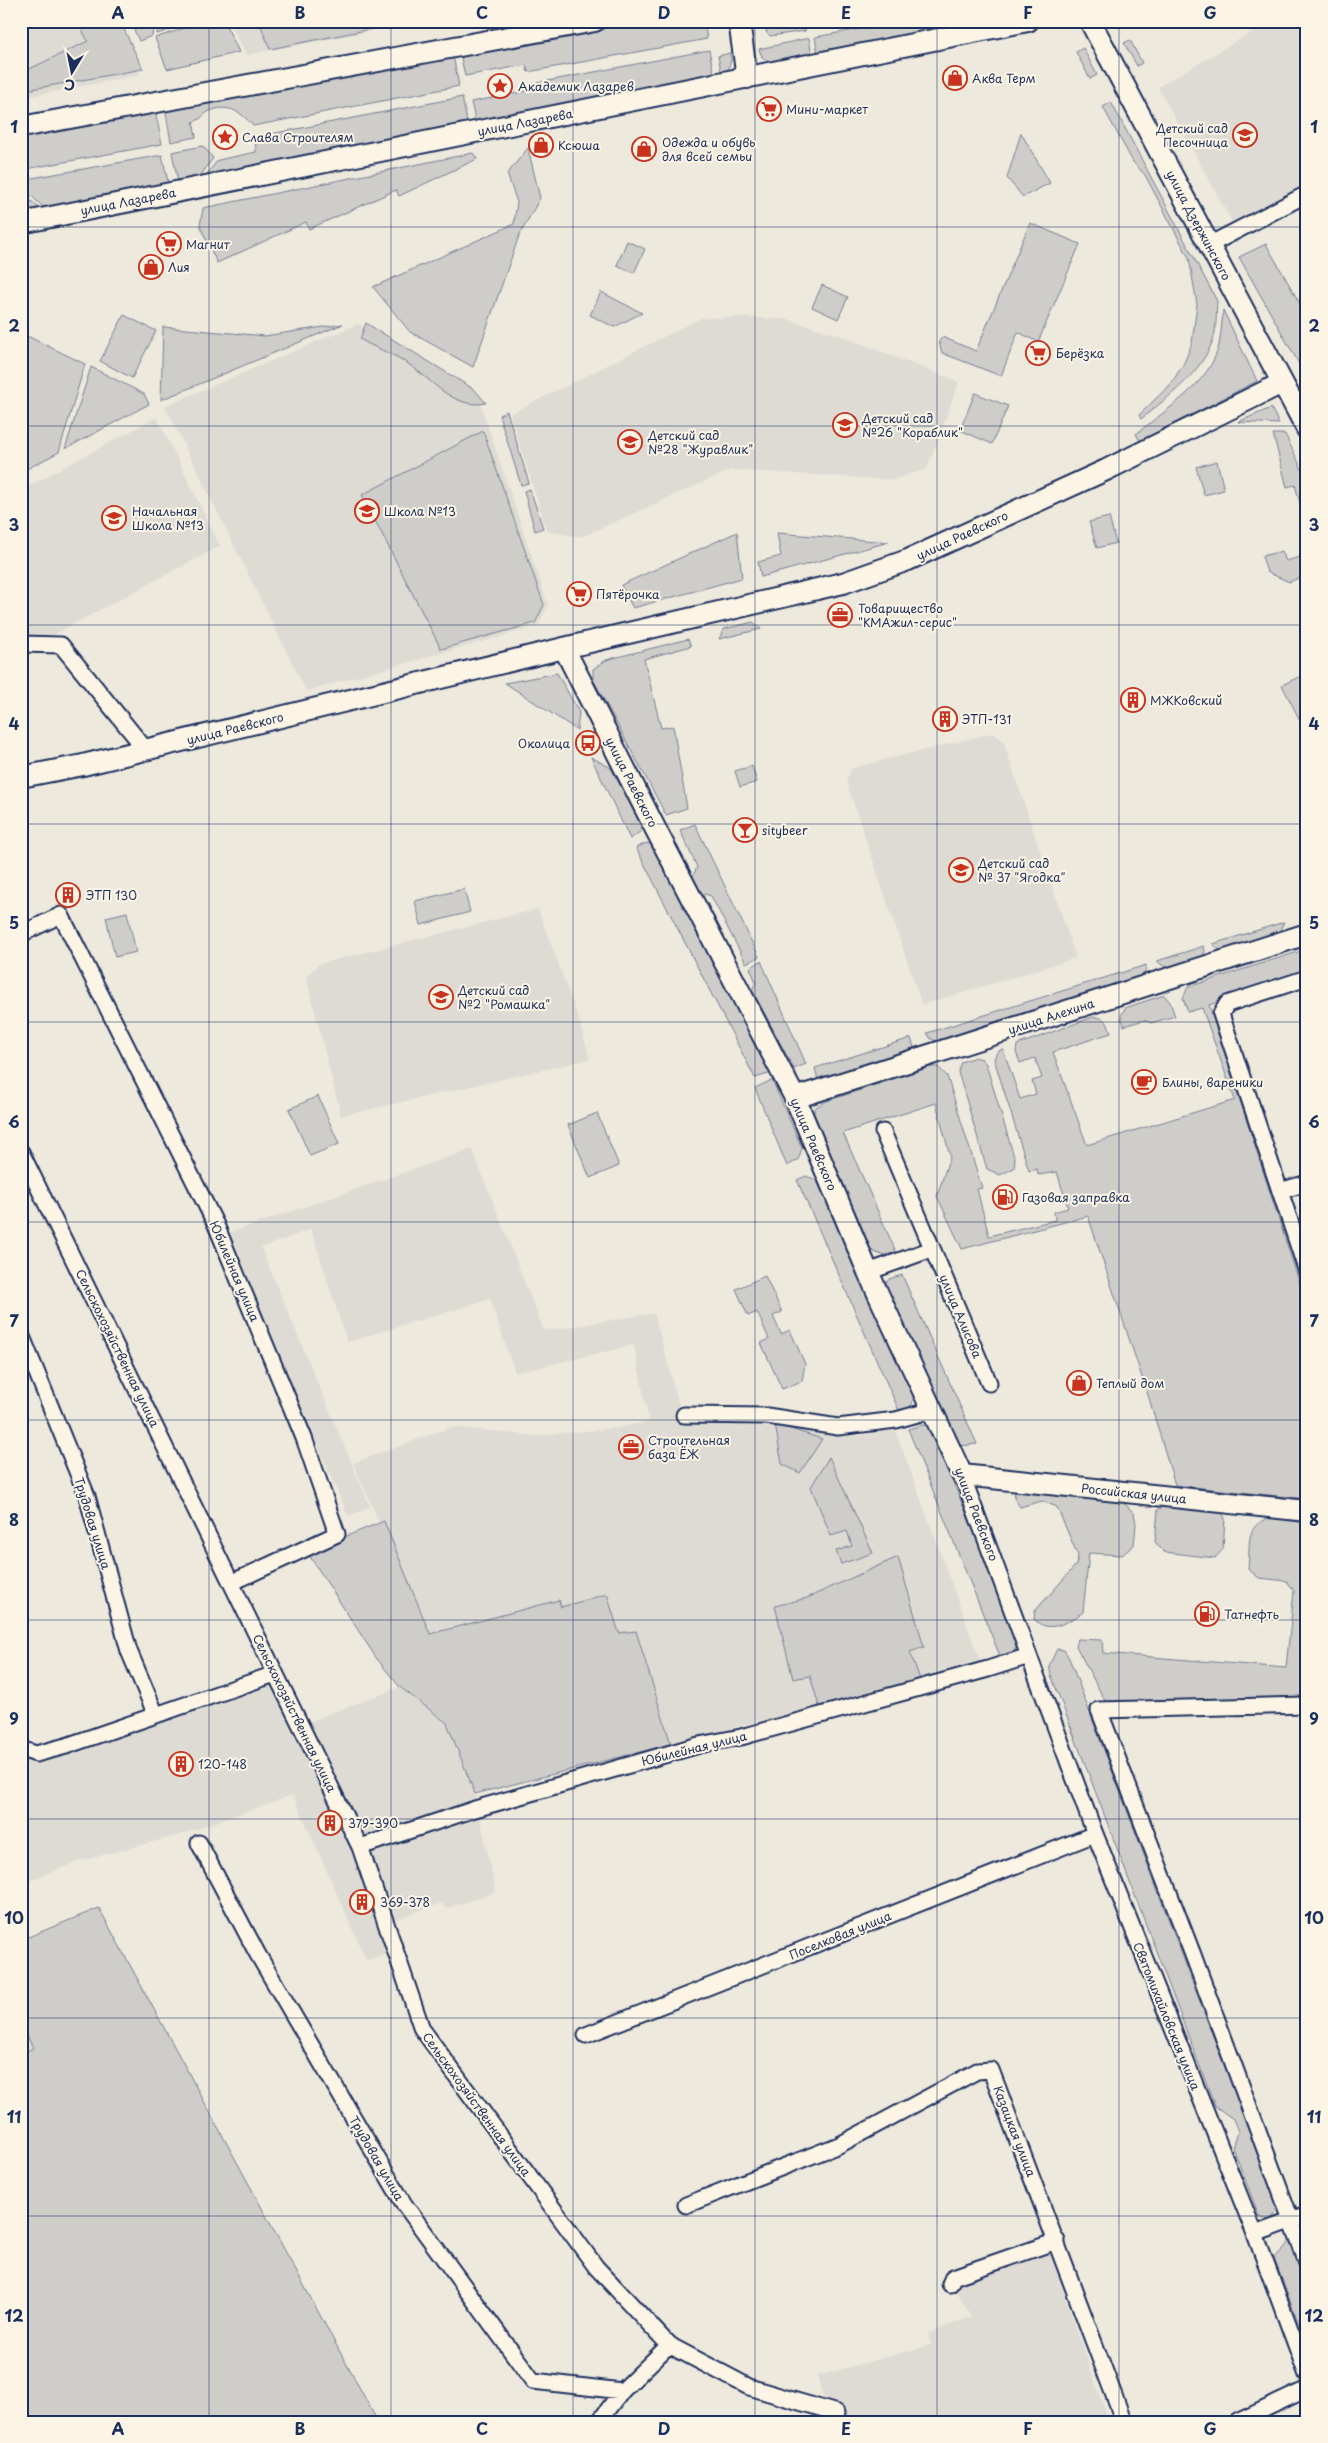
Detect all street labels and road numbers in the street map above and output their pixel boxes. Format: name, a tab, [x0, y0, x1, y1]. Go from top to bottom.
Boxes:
street label: улица Лазарева	[476, 104, 575, 140]
street label: улица Дзержинского	[1162, 167, 1236, 284]
street label: улица Лазарева	[79, 183, 178, 219]
street label: улица Раевского	[913, 506, 1011, 564]
street label: улица Раевского	[185, 707, 286, 749]
street label: улица Раевского	[601, 734, 663, 831]
street label: улица Алехина	[1005, 993, 1097, 1038]
street label: улица Раевского	[786, 1095, 842, 1193]
street label: Юбилейная улица	[206, 1218, 265, 1325]
street label: Сельскохозяйственная улица	[72, 1266, 164, 1431]
street label: улица Алисова	[935, 1271, 987, 1361]
street label: улица Раевского	[951, 1464, 1003, 1564]
street label: Трудовая улица	[70, 1475, 116, 1572]
street label: Российская улица	[1080, 1479, 1188, 1508]
street label: Сельскохозяйственная улица	[249, 1631, 341, 1796]
street label: Юбилейная улица	[640, 1726, 749, 1770]
street label: Поселковая улица	[786, 1906, 894, 1964]
street label: Святомихайловская улица	[1129, 1939, 1205, 2093]
street label: Сельскохозяйственная улица	[419, 2028, 536, 2180]
street label: Казацкая улица	[989, 2083, 1041, 2180]
street label: Трудовая улица	[345, 2112, 409, 2204]

